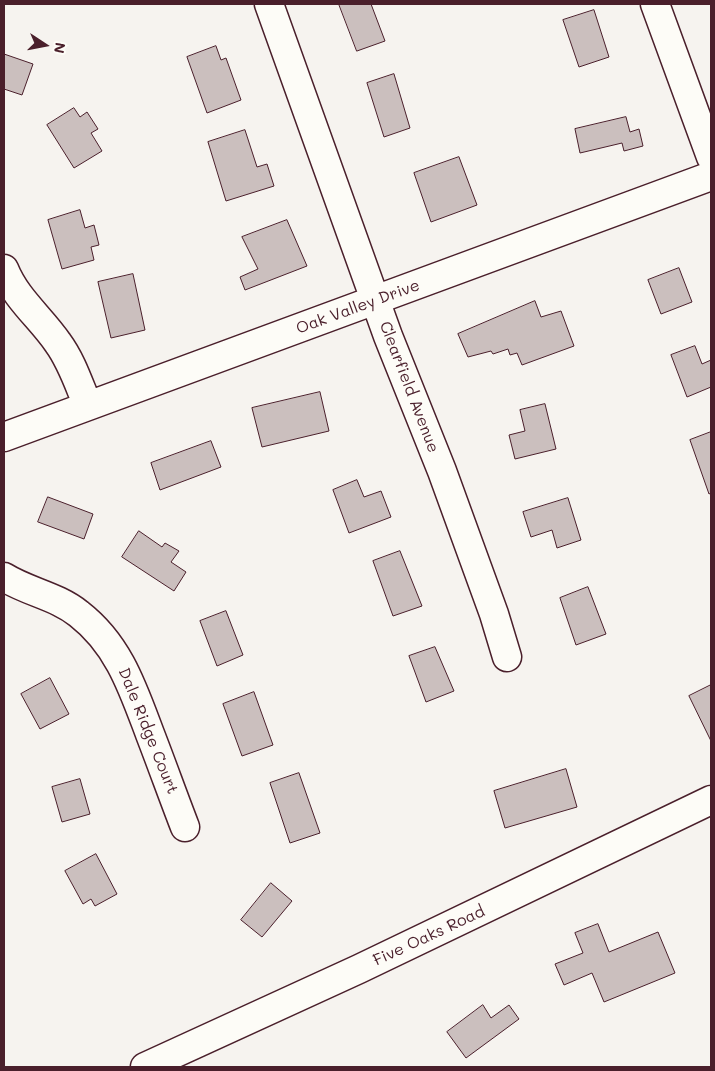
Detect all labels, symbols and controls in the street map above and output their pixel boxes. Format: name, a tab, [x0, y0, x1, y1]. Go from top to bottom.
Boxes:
north arrow	[20, 20, 70, 70]
text: N	[50, 41, 71, 55]
street label: Oak Valley Drive	[294, 276, 422, 338]
street label: Clearfield Avenue	[375, 319, 443, 455]
street label: Dale Ridge Court	[114, 665, 182, 797]
street label: Five Oaks Road	[370, 902, 488, 970]

